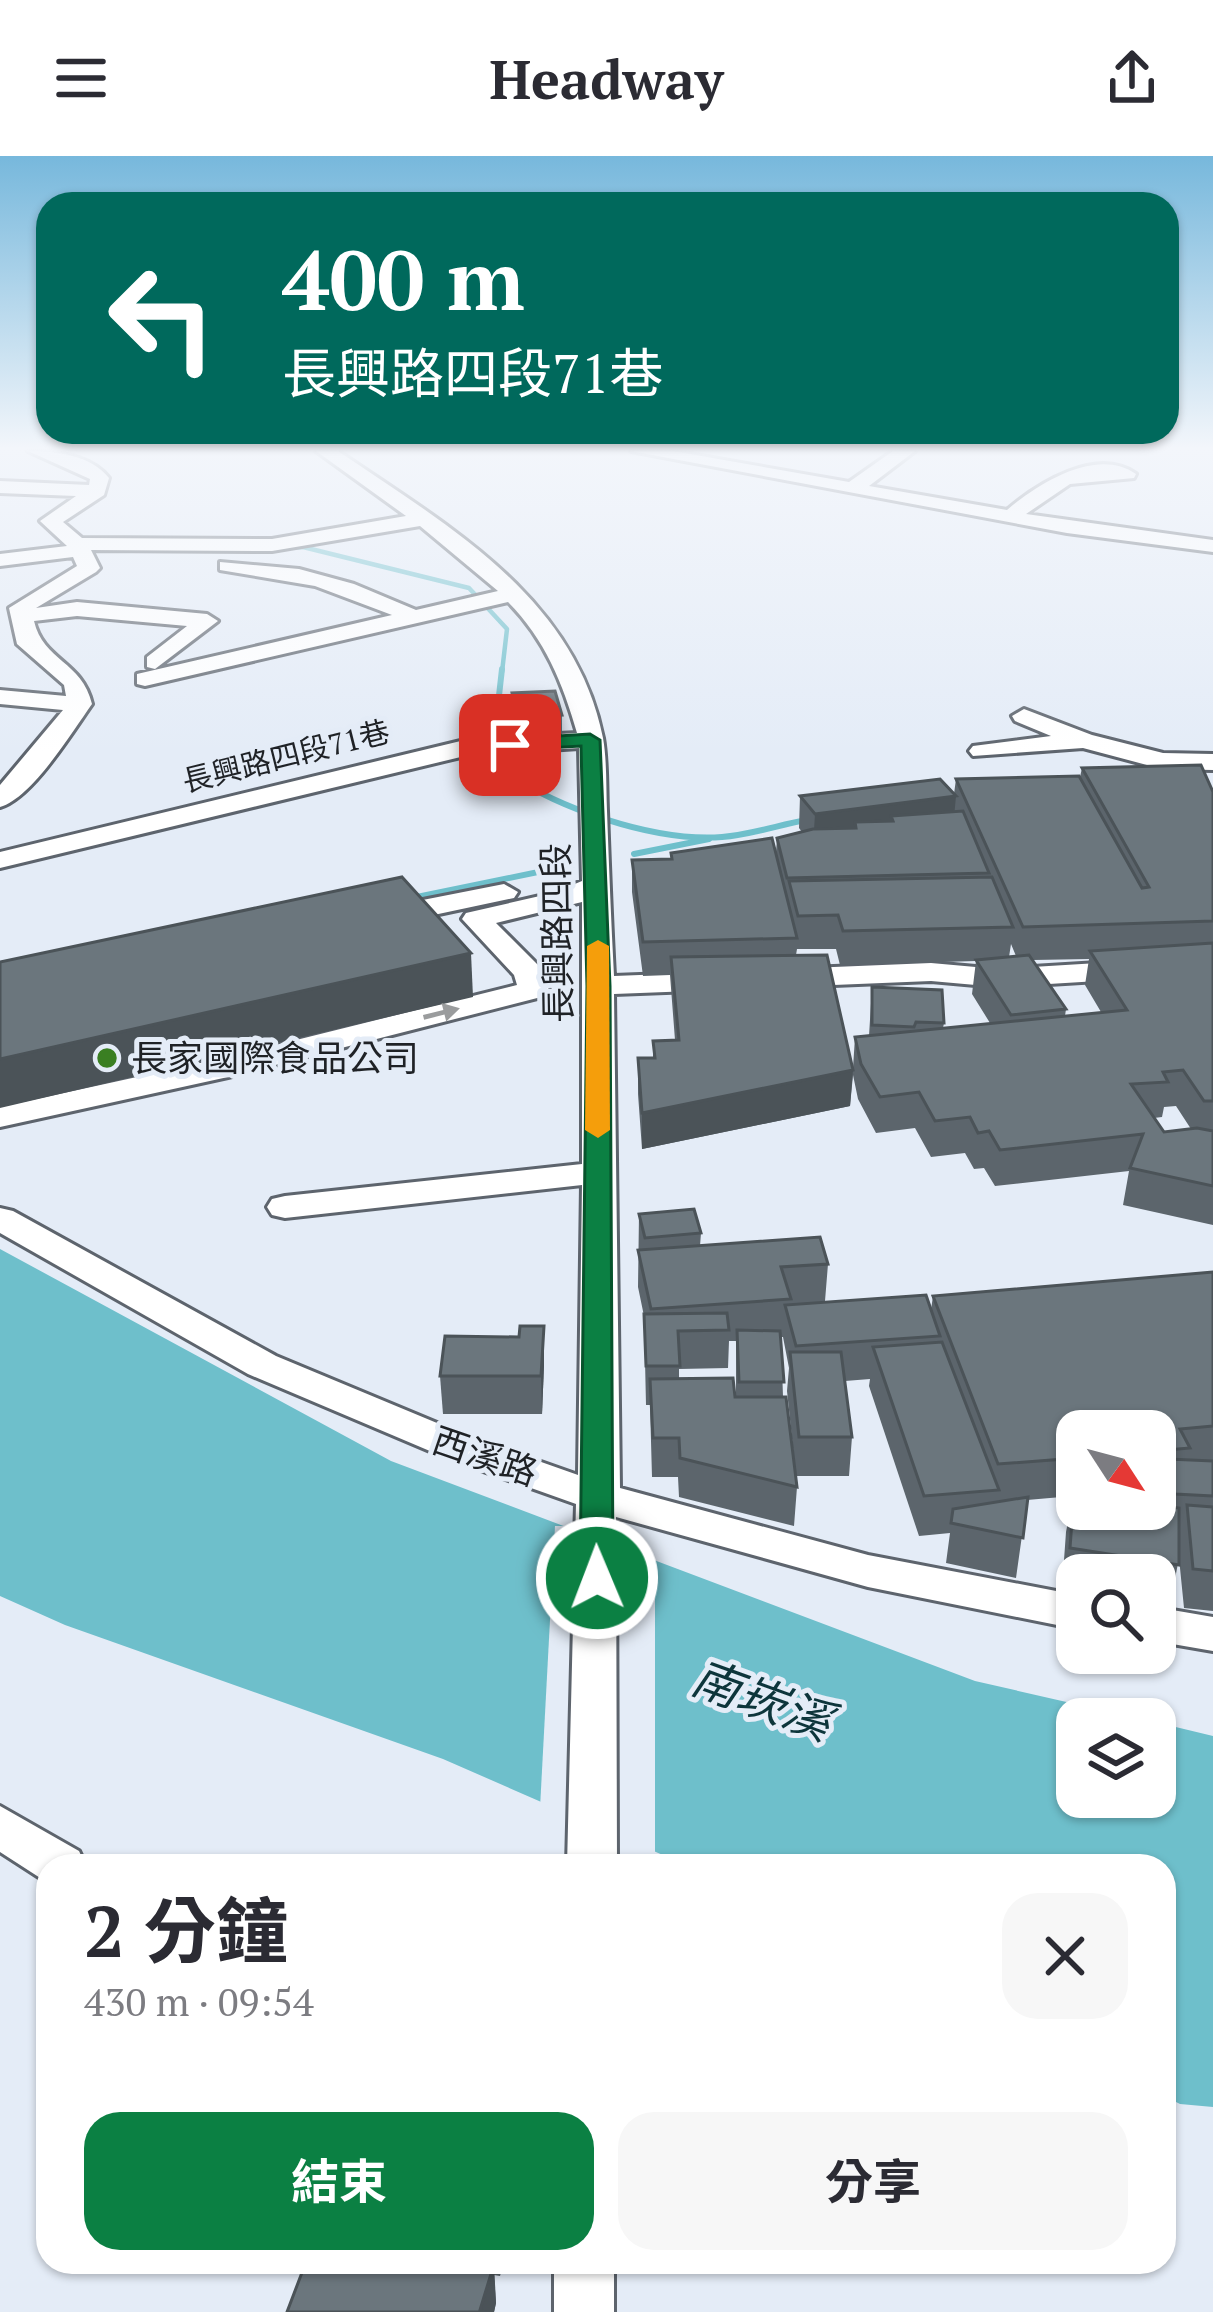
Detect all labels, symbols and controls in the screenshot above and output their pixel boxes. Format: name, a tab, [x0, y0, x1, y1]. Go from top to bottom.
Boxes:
text: Headway	[490, 43, 723, 114]
icon: menu	[48, 45, 114, 111]
icon: share	[1099, 45, 1165, 111]
text: 400 m	[282, 223, 525, 334]
icon: left	[84, 240, 240, 396]
text: 長興路四段71巷	[282, 337, 664, 408]
pin	[459, 694, 561, 796]
street label: 長興路四段71巷	[178, 711, 393, 801]
icon: arrive	[477, 712, 543, 778]
street label: 長興路四段	[531, 843, 582, 1023]
one-way arrow	[423, 1003, 460, 1022]
place label: 長家國際食品公司	[131, 1034, 419, 1081]
marker: 長家國際食品公司	[94, 1045, 120, 1071]
north arrow	[1056, 1410, 1176, 1530]
map controls	[1056, 1410, 1176, 1818]
street label: 西溪路	[426, 1416, 544, 1495]
position arrow	[534, 1515, 660, 1641]
button: search	[1056, 1554, 1176, 1674]
water label: 南崁溪	[684, 1644, 847, 1756]
button: layers	[1056, 1698, 1176, 1818]
text: 2 分鐘	[84, 1882, 288, 1978]
button: close	[1002, 1893, 1128, 2019]
text: 430 m · 09:54	[84, 1975, 314, 2027]
button: 結束	[84, 2112, 594, 2250]
button: 分享	[618, 2112, 1128, 2250]

